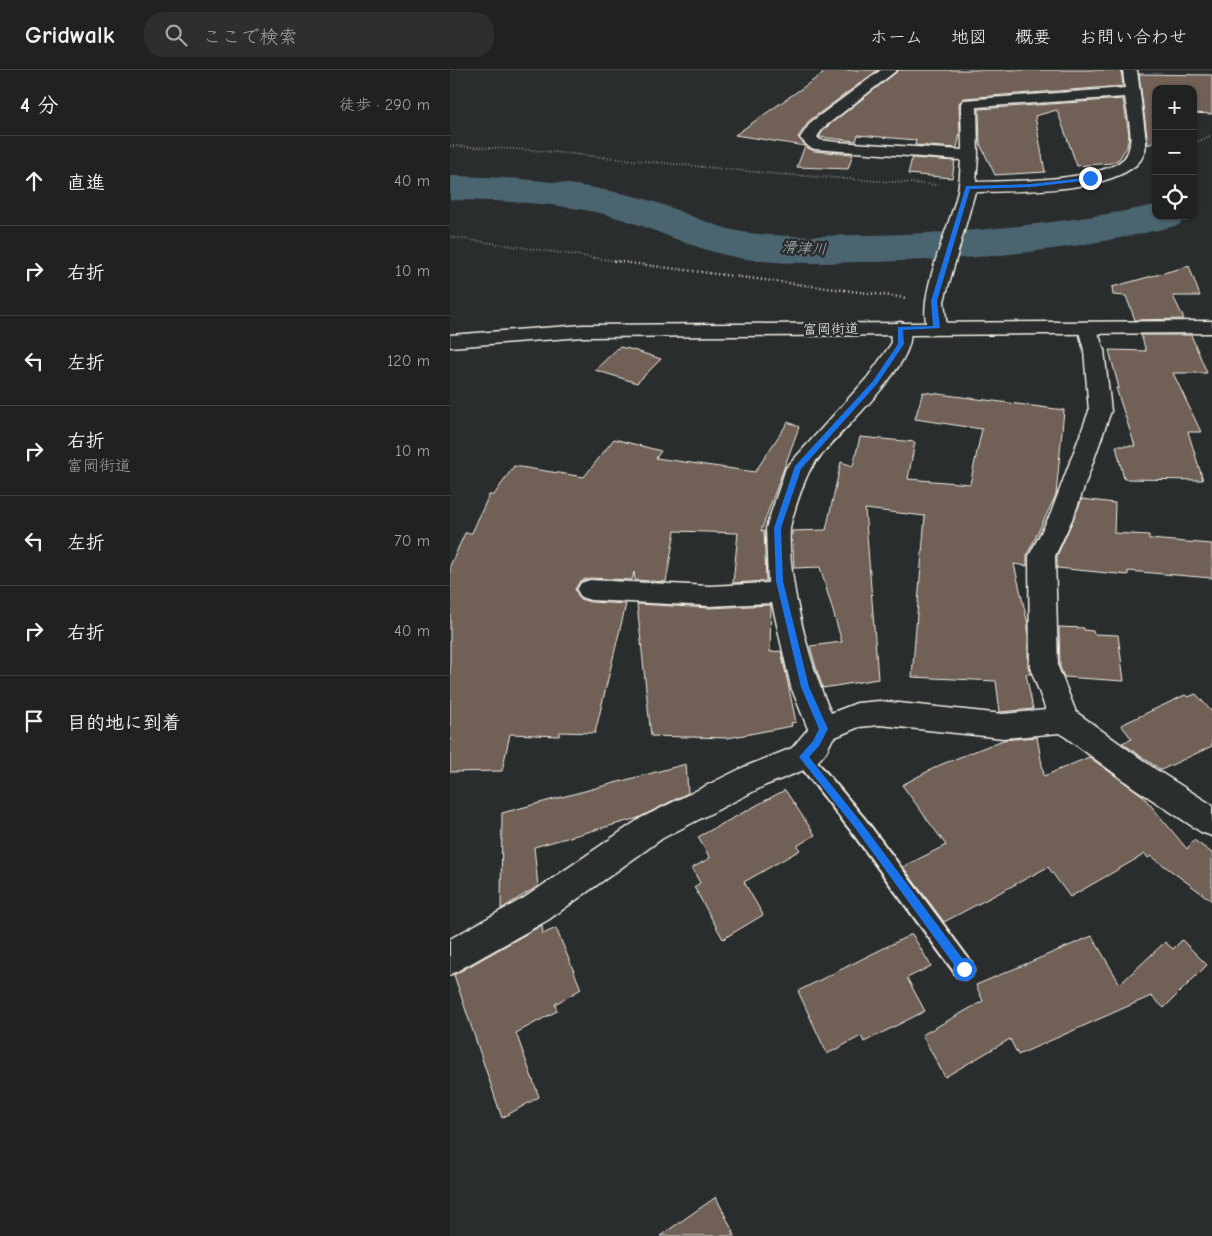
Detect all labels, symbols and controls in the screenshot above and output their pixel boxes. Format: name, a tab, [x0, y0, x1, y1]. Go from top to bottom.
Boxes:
search box	[144, 12, 494, 57]
text: Gridwalk	[25, 21, 114, 49]
icon: search	[162, 21, 190, 49]
text: ここで検索	[202, 26, 297, 48]
text: ホーム	[870, 27, 923, 48]
text: 地図	[951, 27, 987, 48]
text: 概要	[1015, 27, 1051, 48]
text: お問い合わせ	[1079, 27, 1187, 48]
map controls	[1152, 85, 1197, 220]
button: +	[1152, 85, 1197, 130]
text: 4 分	[20, 93, 58, 117]
text: 徒歩 · 290 m	[339, 96, 430, 114]
button: −	[1152, 130, 1197, 175]
icon: ahead	[20, 167, 48, 195]
route end	[1079, 167, 1102, 190]
text: 直進	[67, 172, 105, 194]
text: 40 m	[394, 172, 430, 190]
button: locate	[1152, 175, 1197, 220]
water label: 滑津川	[781, 238, 827, 258]
icon: right	[20, 257, 48, 285]
text: 右折	[67, 262, 105, 284]
text: 10 m	[395, 262, 430, 280]
street label: 富岡街道	[803, 320, 859, 338]
icon: left	[20, 347, 48, 375]
text: 左折	[67, 352, 105, 374]
text: 120 m	[387, 352, 430, 370]
text: 右折	[67, 430, 105, 452]
icon: right	[20, 437, 48, 465]
text: 10 m	[395, 442, 430, 460]
text: 富岡街道	[67, 457, 131, 475]
icon: left	[20, 527, 48, 555]
text: 左折	[67, 532, 105, 554]
text: 70 m	[394, 532, 430, 550]
icon: right	[20, 617, 48, 645]
text: 右折	[67, 622, 105, 644]
text: 40 m	[394, 622, 430, 640]
icon: arrive	[20, 707, 48, 735]
text: 目的地に到着	[67, 712, 181, 734]
route start	[953, 958, 976, 981]

